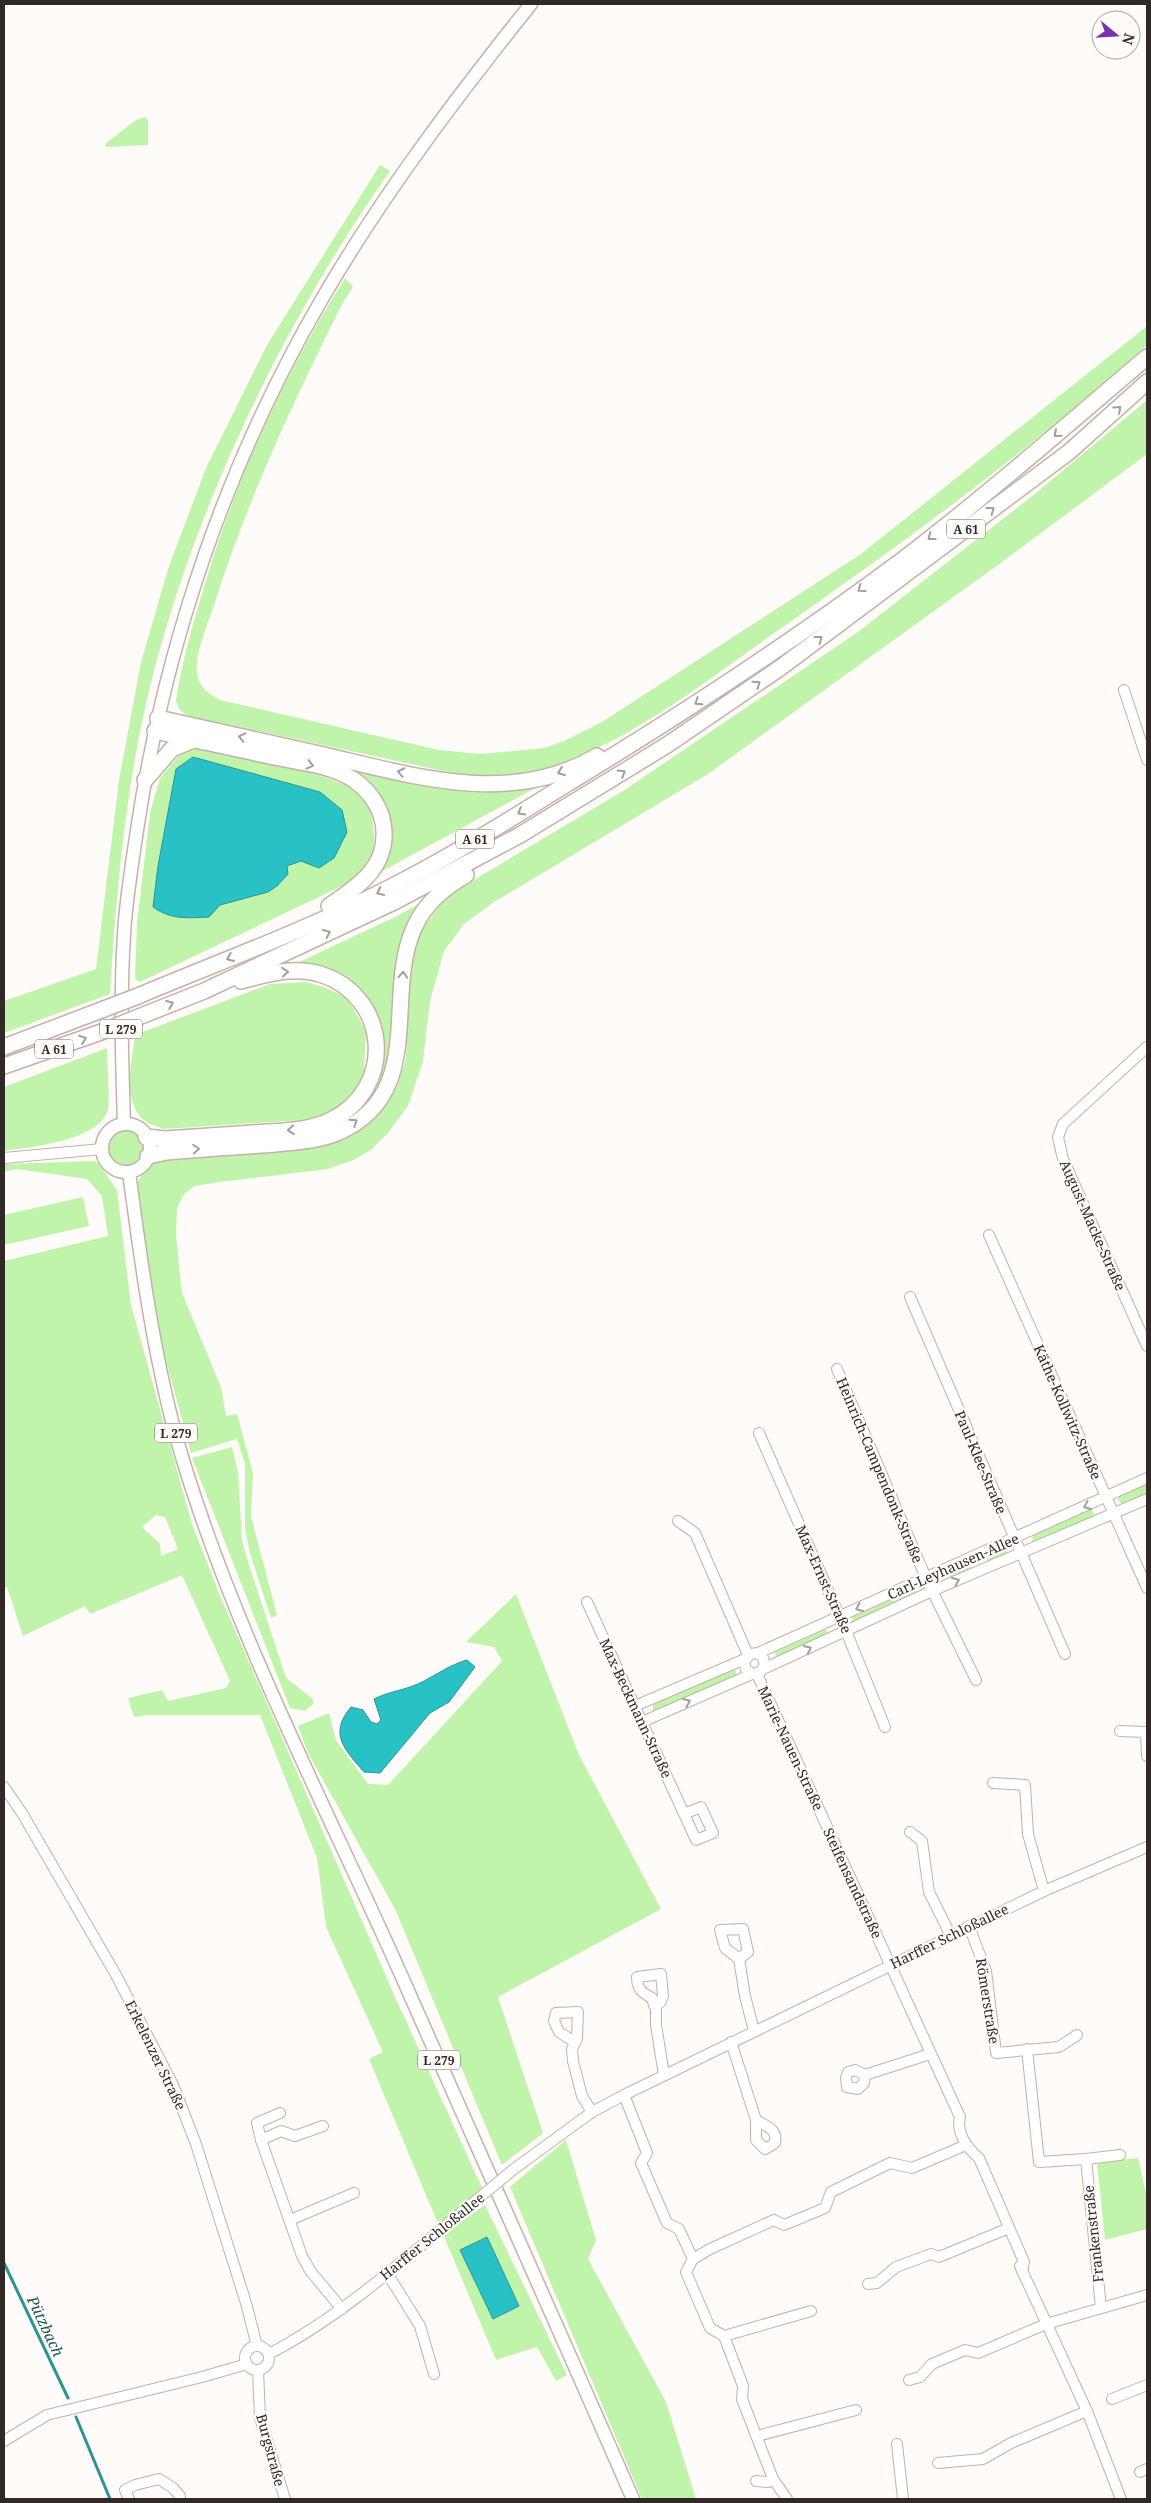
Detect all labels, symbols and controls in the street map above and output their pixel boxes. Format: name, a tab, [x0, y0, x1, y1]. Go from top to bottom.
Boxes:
north arrow	[1091, 10, 1141, 60]
text: N	[1118, 31, 1140, 47]
one-way arrow	[1112, 406, 1121, 415]
one-way arrow	[1054, 428, 1063, 437]
one-way arrow	[985, 508, 994, 516]
road number: A 61	[947, 520, 985, 538]
one-way arrow	[928, 531, 937, 539]
one-way arrow	[857, 583, 867, 592]
one-way arrow	[813, 636, 823, 645]
one-way arrow	[751, 681, 761, 690]
one-way arrow	[695, 695, 704, 705]
one-way arrow	[238, 732, 247, 743]
one-way arrow	[305, 759, 314, 770]
one-way arrow	[557, 766, 565, 776]
one-way arrow	[396, 768, 405, 778]
one-way arrow	[616, 770, 625, 780]
one-way arrow	[518, 806, 527, 816]
road number: A 61	[456, 830, 494, 849]
one-way arrow	[376, 886, 385, 896]
one-way arrow	[322, 929, 331, 940]
one-way arrow	[226, 951, 235, 962]
one-way arrow	[281, 967, 289, 978]
one-way arrow	[397, 971, 408, 979]
one-way arrow	[165, 1000, 174, 1011]
road number: L 279	[100, 1020, 142, 1038]
one-way arrow	[78, 1035, 87, 1045]
road number: A 61	[35, 1040, 73, 1058]
one-way arrow	[349, 1119, 358, 1129]
one-way arrow	[286, 1124, 294, 1135]
one-way arrow	[192, 1144, 200, 1155]
street label: August-Macke-Straße	[1056, 1157, 1130, 1293]
street label: Käthe-Kollwitz-Straße	[1030, 1342, 1106, 1482]
street label: Heinrich-Campendonk-Straße	[832, 1374, 928, 1566]
street label: Paul-Klee-Straße	[951, 1407, 1011, 1517]
road number: L 279	[155, 1424, 197, 1442]
one-way arrow	[1083, 1499, 1092, 1510]
street label: Max-Ernst-Straße	[792, 1522, 856, 1636]
street label: Carl-Leyhausen-Allee	[884, 1528, 1022, 1604]
one-way arrow	[951, 1577, 959, 1587]
one-way arrow	[855, 1602, 864, 1613]
street label: Max-Beckmann-Straße	[595, 1635, 677, 1781]
one-way arrow	[803, 1644, 812, 1655]
street label: Marie-Nauen-Straße	[754, 1683, 828, 1813]
one-way arrow	[682, 1698, 691, 1709]
street label: Steifensandstraße	[819, 1825, 887, 1941]
street label: Harffer Schloßallee	[887, 1899, 1011, 1973]
street label: Römerstraße	[972, 1957, 1004, 2045]
street label: Erkelenzer Straße	[121, 1997, 191, 2113]
road number: L 279	[418, 2050, 460, 2070]
street label: Frankenstraße	[1078, 2184, 1108, 2284]
street label: Harffer Schloßallee	[376, 2188, 488, 2284]
water label: Pützbach	[23, 2291, 69, 2360]
street label: Burgstraße	[252, 2412, 290, 2488]

